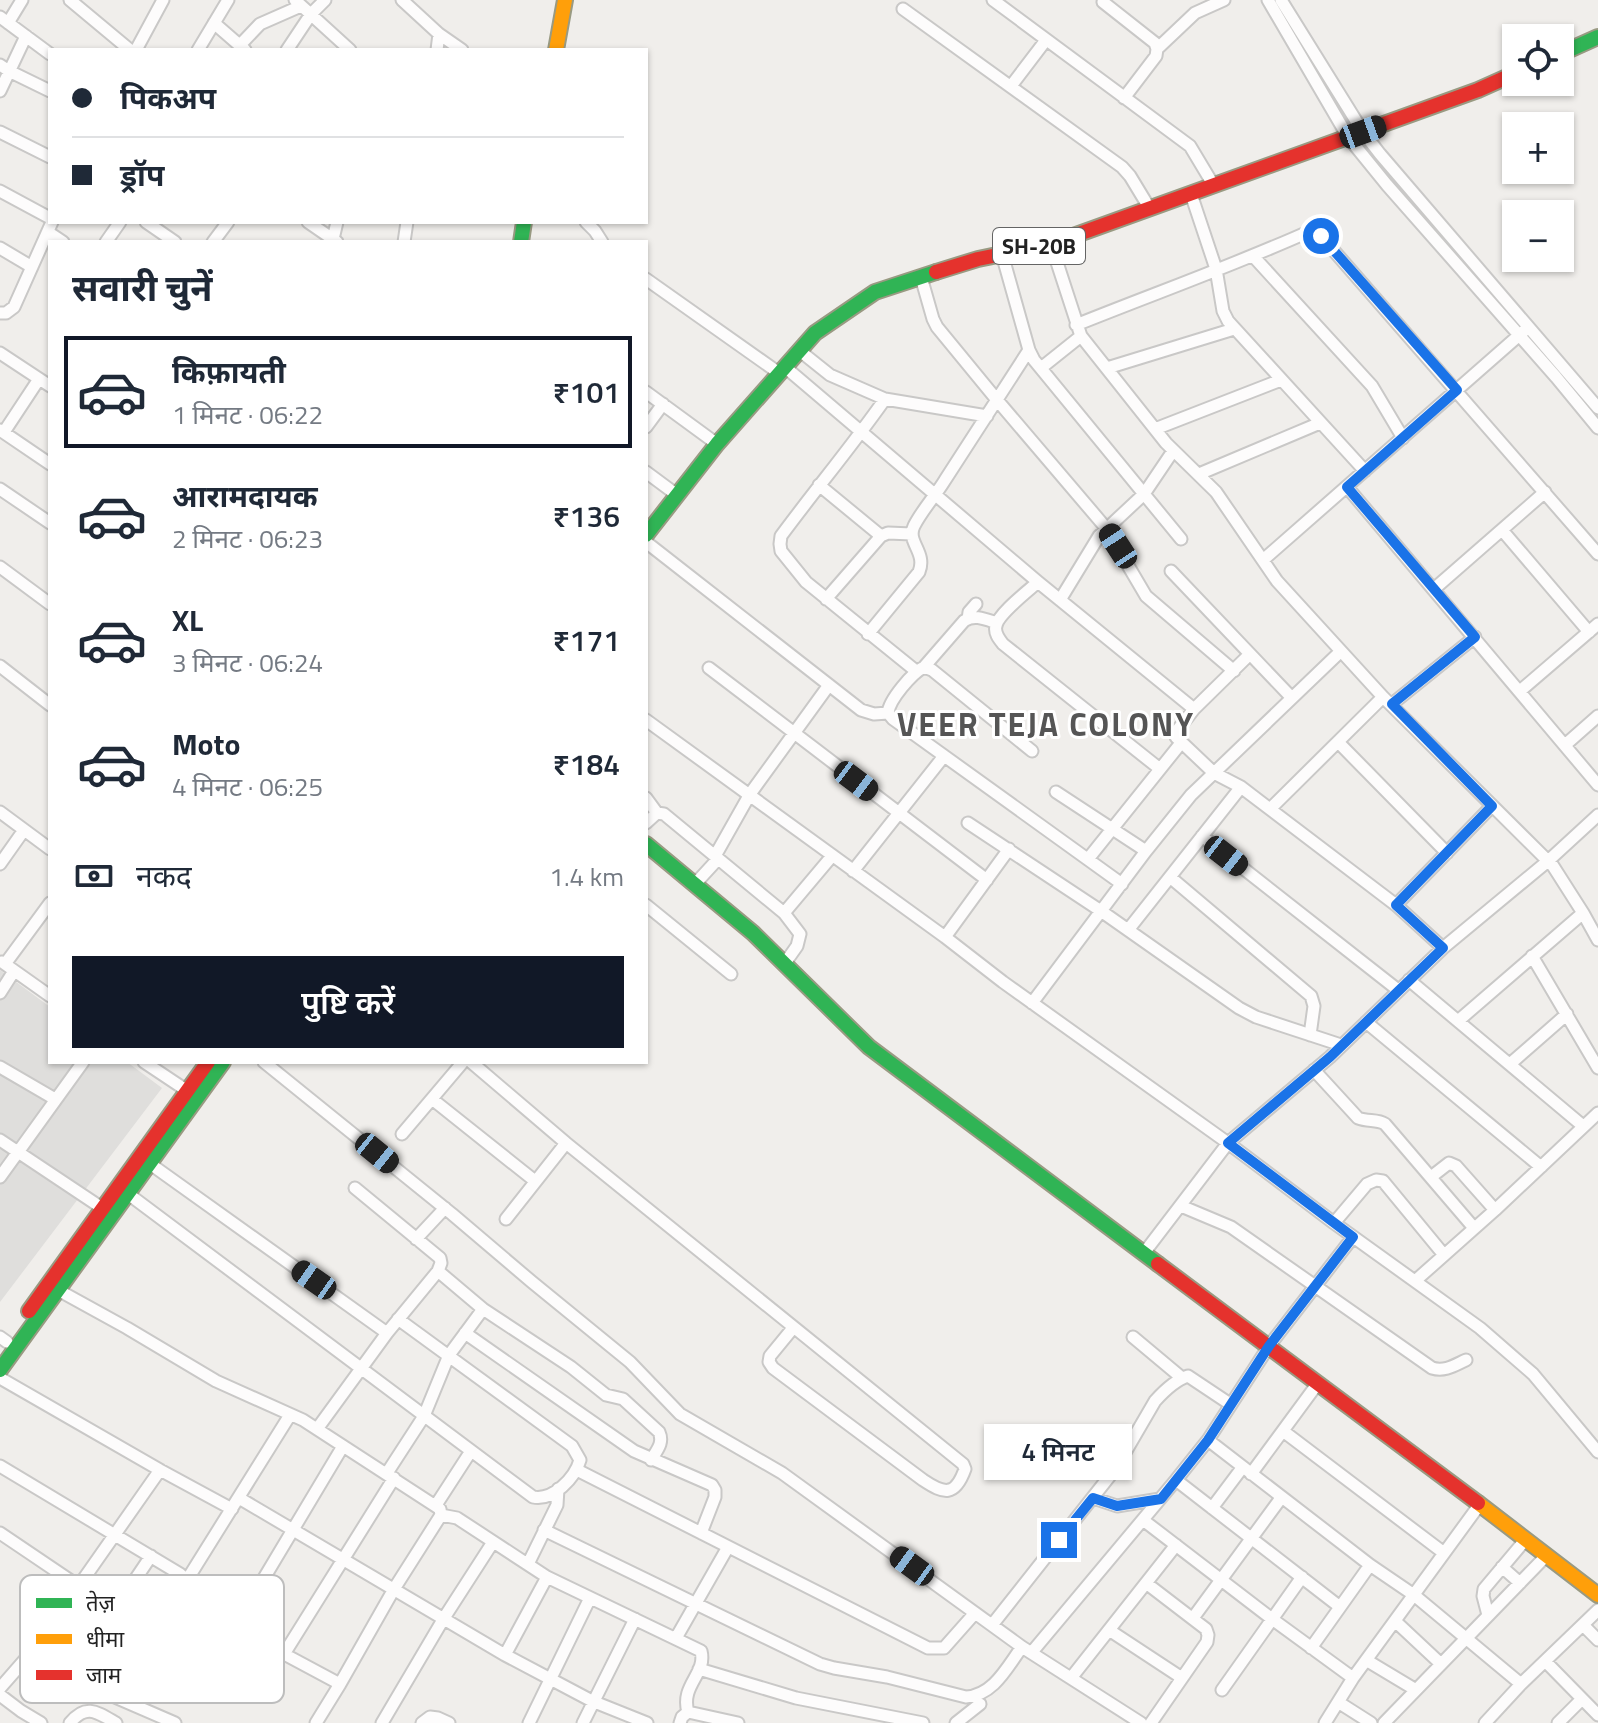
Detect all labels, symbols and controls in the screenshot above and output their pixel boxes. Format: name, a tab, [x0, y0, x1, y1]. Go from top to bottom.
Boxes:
map controls	[1502, 24, 1574, 272]
button: locate	[1502, 24, 1574, 96]
text: पिकअप	[120, 75, 216, 121]
button: +	[1502, 112, 1574, 184]
car	[1336, 113, 1390, 151]
text: ड्रॉप	[120, 152, 164, 198]
button: −	[1502, 200, 1574, 272]
route start	[1303, 218, 1339, 254]
road number: SH-20B	[993, 228, 1085, 264]
text: सवारी चुनें	[72, 260, 212, 315]
text: किफ़ायती	[172, 349, 286, 395]
icon: car	[76, 356, 148, 428]
text: ₹101	[553, 369, 620, 415]
text: 1 मिनट · 06:22	[172, 395, 323, 434]
text: आरामदायक	[172, 473, 318, 519]
icon: car	[76, 480, 148, 552]
text: ₹136	[553, 493, 620, 539]
text: 2 मिनट · 06:23	[172, 519, 323, 558]
car	[1095, 519, 1141, 573]
text: XL	[172, 597, 203, 643]
icon: car	[76, 604, 148, 676]
text: ₹171	[553, 617, 620, 663]
text: 3 मिनट · 06:24	[172, 643, 323, 682]
district label: VEER TEJA COLONY	[897, 700, 1195, 748]
text: Moto	[172, 721, 240, 767]
icon: car	[76, 728, 148, 800]
text: ₹184	[553, 741, 620, 787]
car	[830, 757, 882, 805]
text: 4 मिनट · 06:25	[172, 767, 323, 806]
car	[1200, 832, 1252, 880]
text: नकद	[136, 853, 192, 899]
icon: cash	[72, 854, 116, 898]
text: 1.4 km	[549, 857, 624, 896]
button: पुष्टि करें	[72, 956, 624, 1048]
car	[351, 1129, 403, 1177]
car	[287, 1256, 341, 1304]
callout: 4 मिनट	[985, 1424, 1133, 1480]
text: 4 मिनट	[1021, 1432, 1095, 1471]
route end	[1041, 1522, 1077, 1558]
car	[886, 1542, 938, 1590]
legend	[20, 1575, 284, 1703]
text: तेज़	[86, 1586, 116, 1620]
text: धीमा	[86, 1622, 124, 1656]
text: जाम	[86, 1658, 122, 1692]

